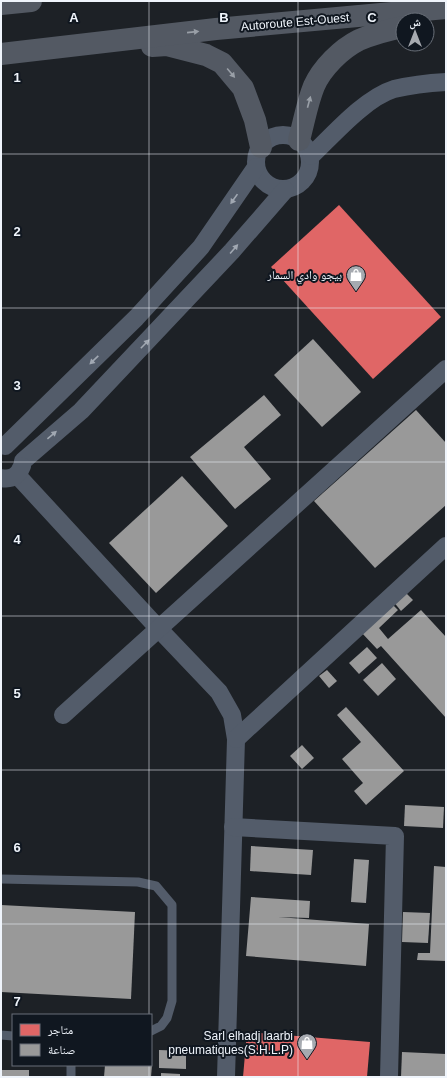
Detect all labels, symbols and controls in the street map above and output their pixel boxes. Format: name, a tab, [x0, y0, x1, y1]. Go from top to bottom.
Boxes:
text: A	[69, 10, 79, 25]
text: B	[219, 10, 229, 25]
street label: Autoroute Est-Ouest	[240, 10, 350, 34]
text: C	[367, 10, 377, 25]
north arrow	[395, 12, 435, 52]
text: ش	[409, 16, 421, 30]
one-way arrow	[187, 29, 199, 35]
one-way arrow	[226, 67, 235, 78]
text: 1	[13, 70, 21, 85]
one-way arrow	[306, 96, 312, 108]
one-way arrow	[230, 194, 238, 204]
text: 2	[13, 224, 21, 239]
one-way arrow	[229, 244, 238, 255]
shop icon: بيجو وادي السمار	[345, 264, 367, 292]
place label: بيجو وادي السمار	[266, 268, 342, 285]
one-way arrow	[140, 339, 150, 349]
one-way arrow	[89, 355, 99, 365]
text: 3	[13, 378, 21, 393]
one-way arrow	[47, 431, 58, 440]
text: 4	[13, 532, 21, 547]
text: 5	[13, 686, 21, 701]
text: 6	[13, 840, 21, 855]
text: 7	[13, 994, 21, 1009]
legend	[12, 1014, 152, 1066]
text: متاجر	[47, 1023, 73, 1037]
place label: Sarl elhadj laarbi pneumatiques(S.H.L.P)	[168, 1029, 293, 1057]
shop icon: Sarl elhadj laarbi pneumatiques(S.H.L.P)	[296, 1032, 318, 1060]
text: صناعة	[48, 1043, 75, 1057]

